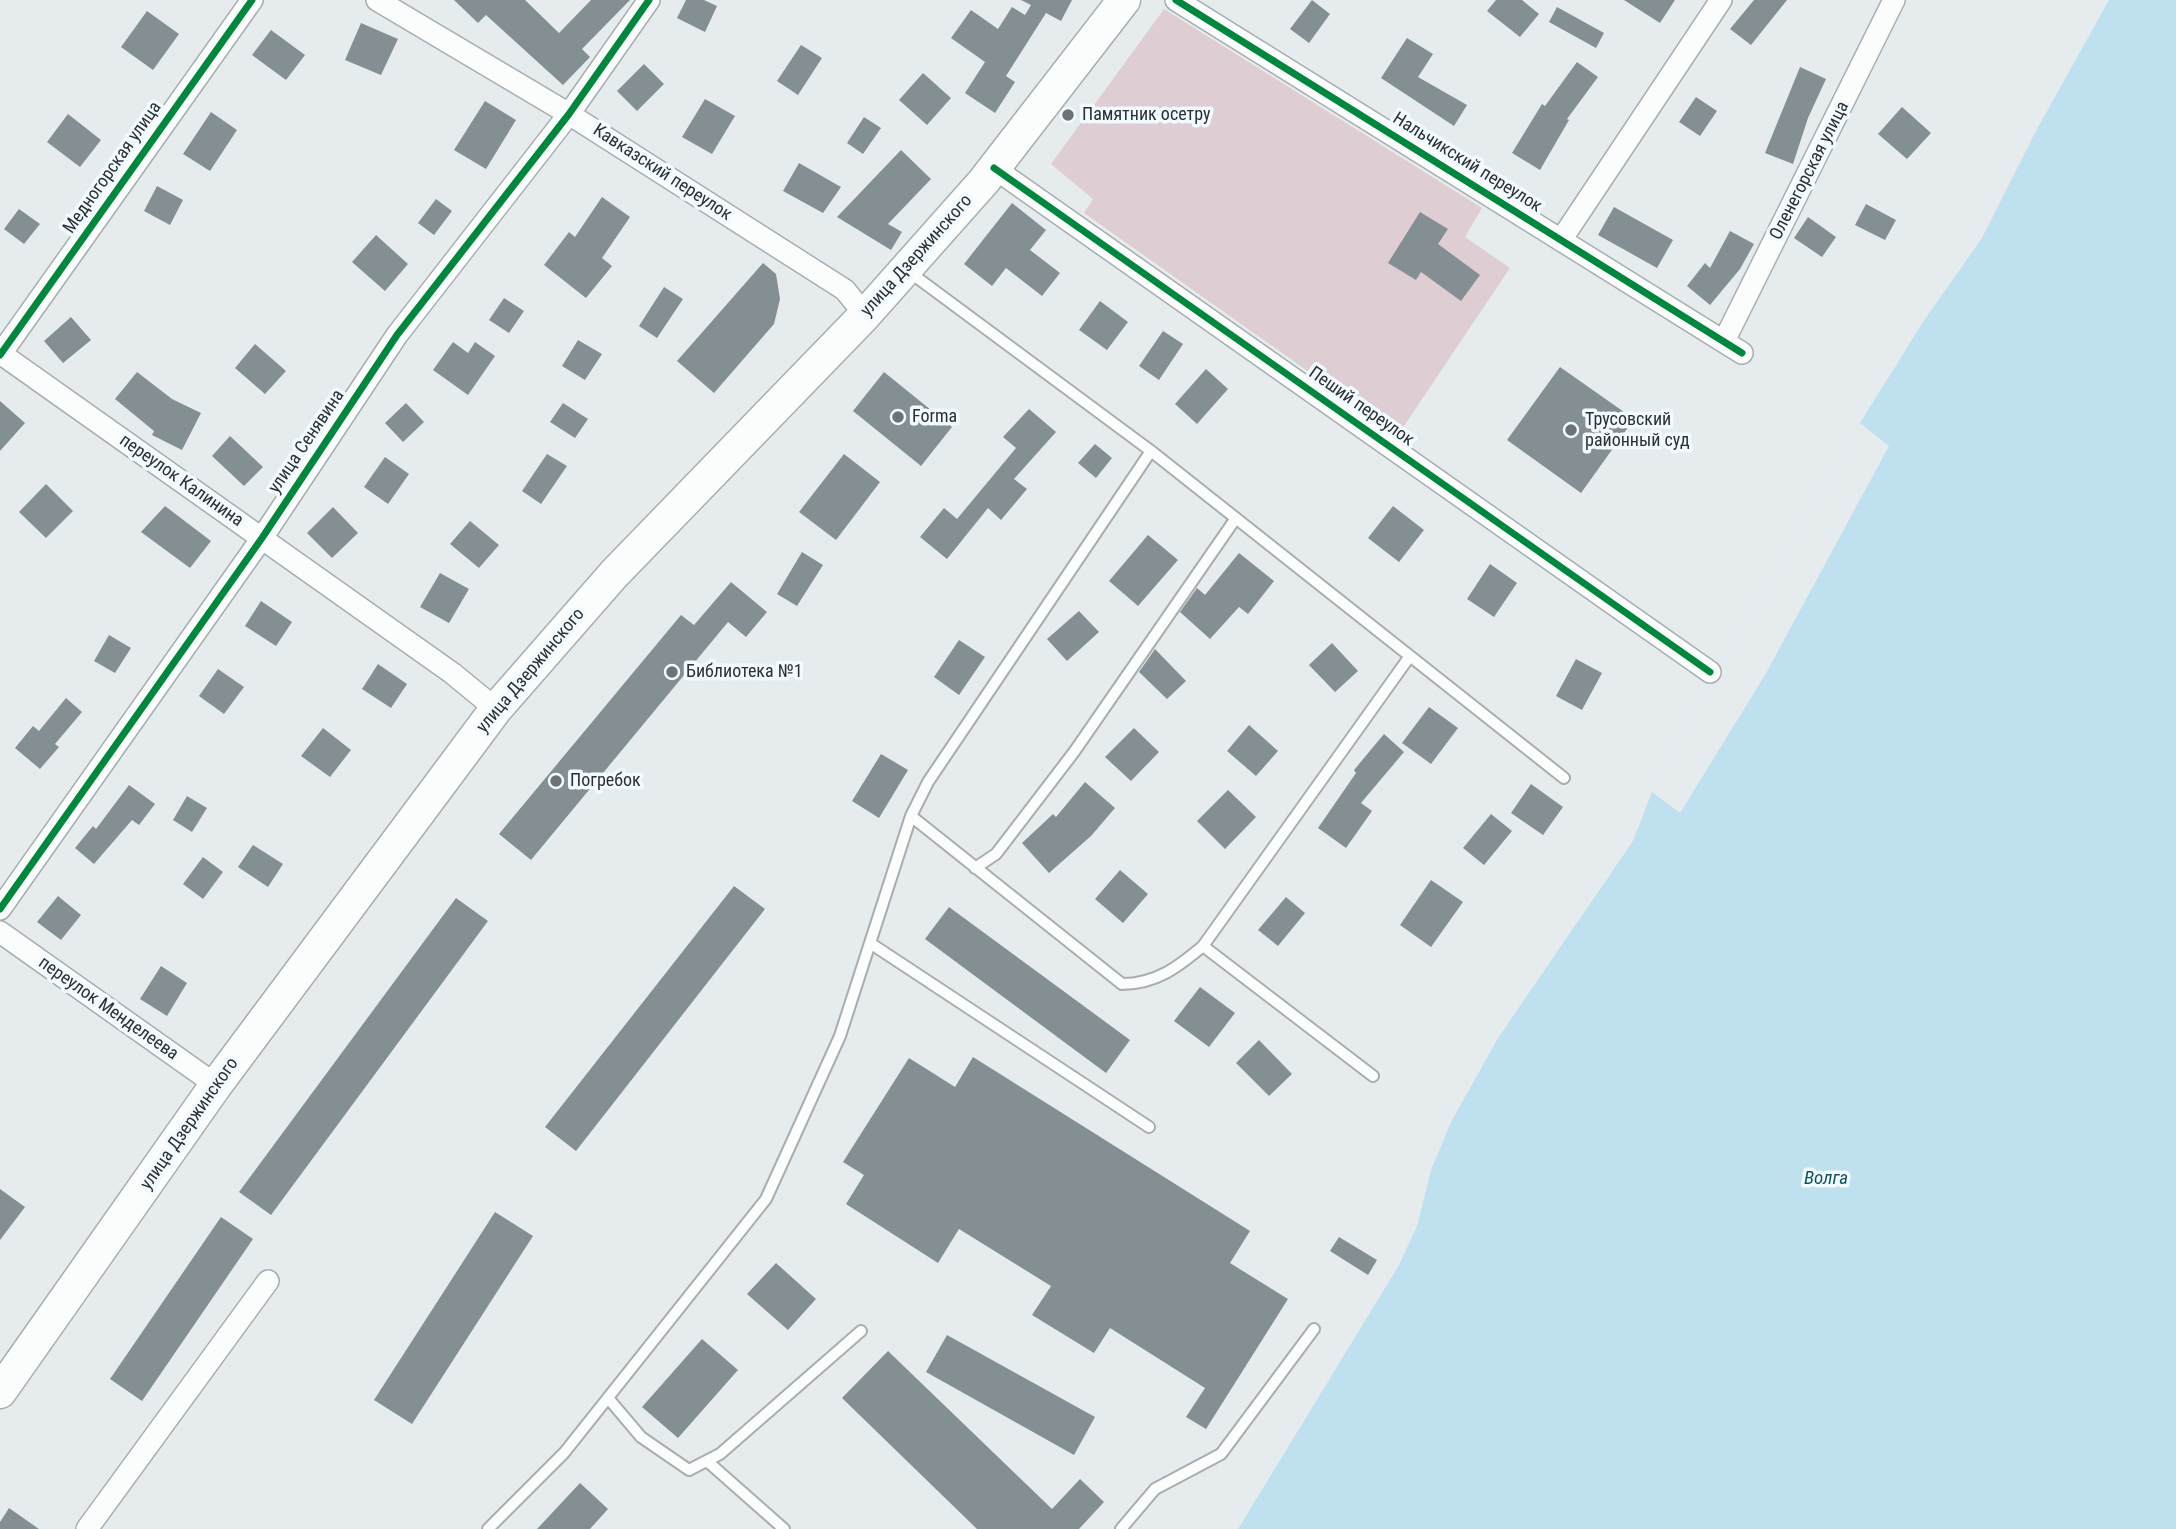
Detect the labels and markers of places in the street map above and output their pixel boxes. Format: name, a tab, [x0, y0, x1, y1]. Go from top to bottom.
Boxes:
place label: Памятник осетру	[1082, 104, 1210, 126]
marker: Памятник осетру	[1060, 107, 1076, 123]
place label: Forma	[912, 406, 957, 428]
marker: Forma	[890, 409, 906, 425]
place label: Трусовский районный суд	[1585, 409, 1690, 452]
marker: Трусовский районный суд	[1563, 422, 1579, 438]
place label: Библиотека №1	[686, 661, 803, 683]
marker: Библиотека №1	[664, 664, 680, 680]
place label: Погребок	[570, 770, 641, 792]
marker: Погребок	[548, 773, 564, 789]

